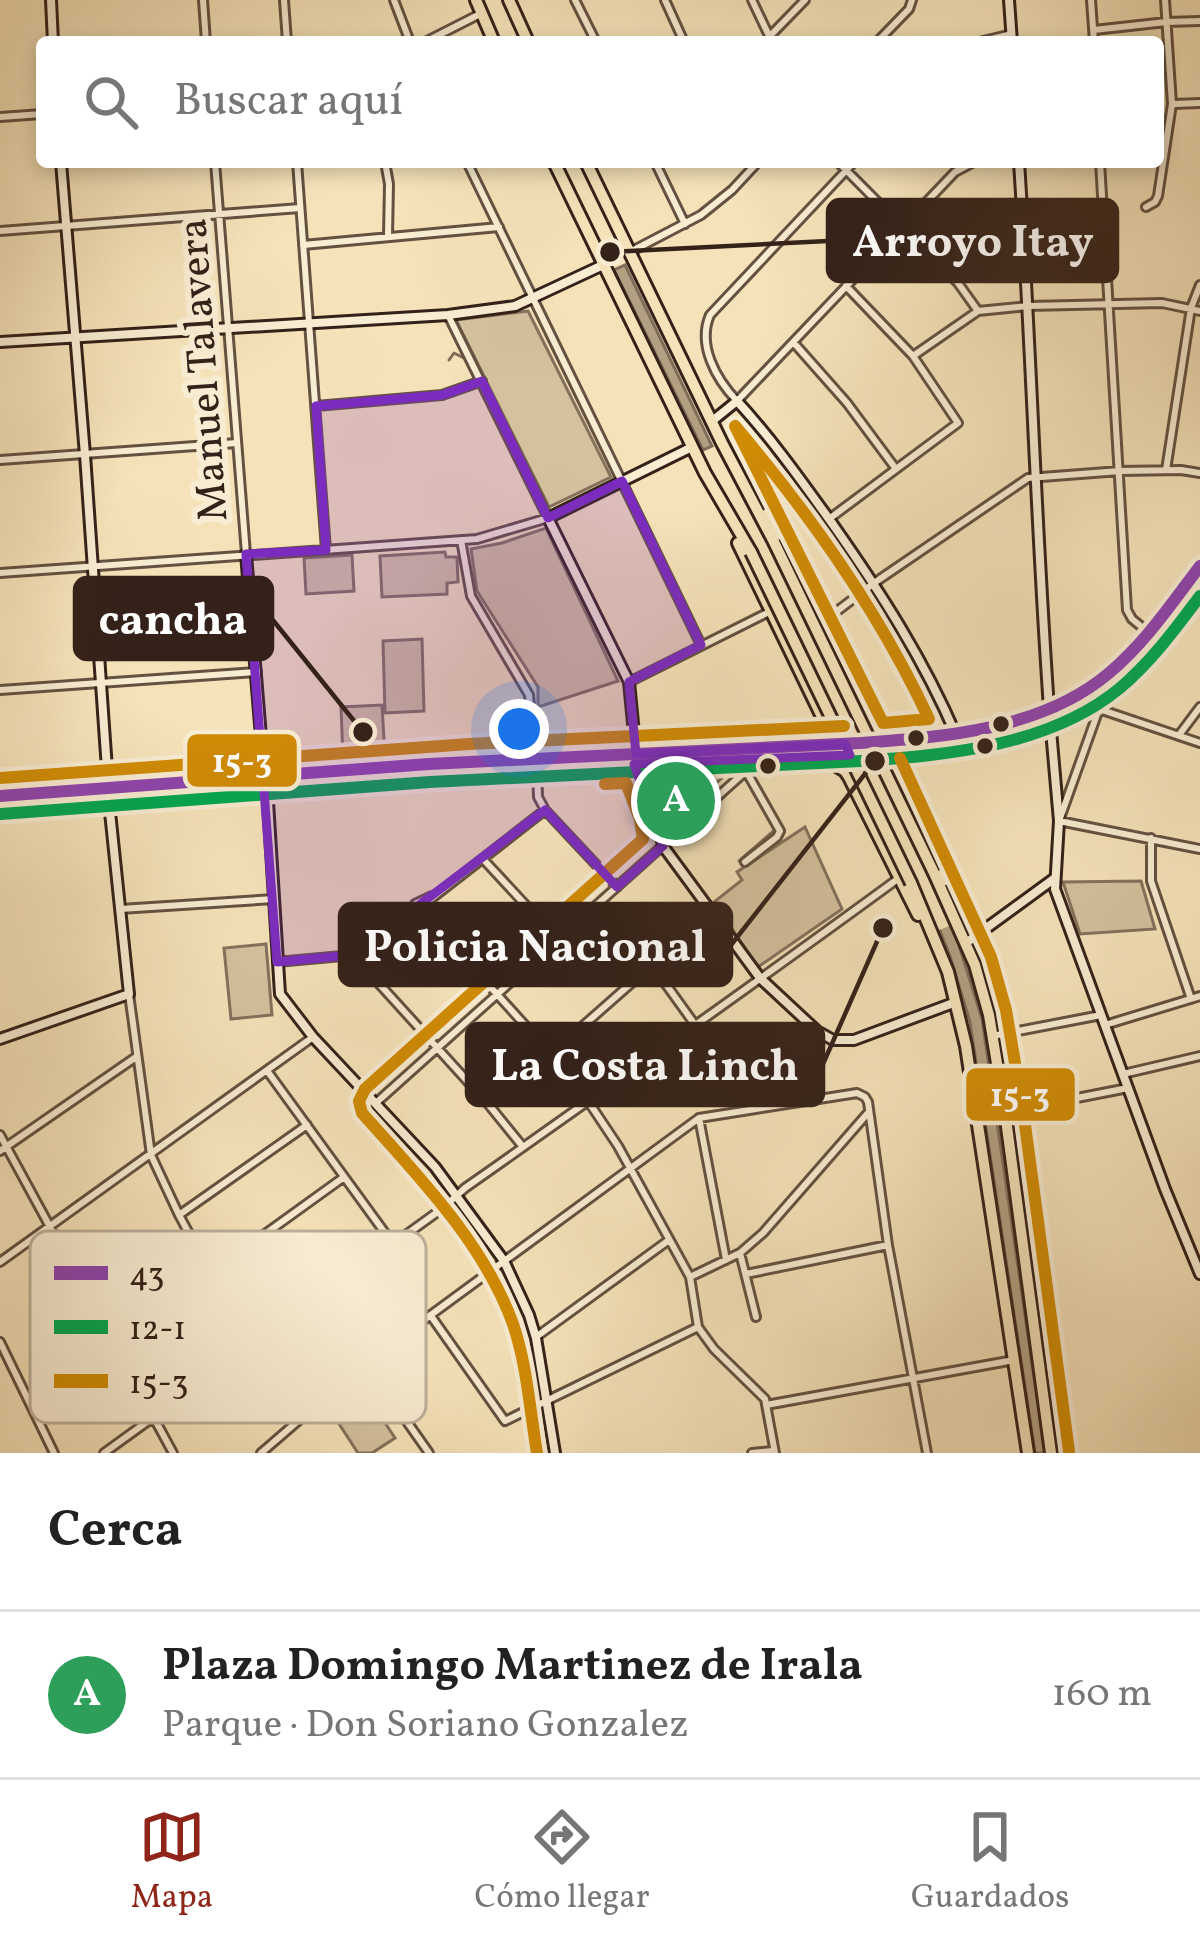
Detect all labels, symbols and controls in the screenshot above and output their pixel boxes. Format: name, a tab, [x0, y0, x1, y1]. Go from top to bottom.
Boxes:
search box	[36, 36, 1164, 168]
icon: search	[78, 69, 144, 135]
text: Buscar aquí	[174, 71, 403, 134]
callout: Arroyo Itay	[828, 200, 1117, 281]
text: Arroyo Itay	[852, 213, 1094, 276]
street label: Manuel Talavera	[165, 216, 246, 523]
callout: cancha	[75, 578, 272, 659]
text: cancha	[99, 591, 247, 654]
your location	[489, 699, 549, 759]
unlabelled marker	[990, 713, 1012, 735]
unlabelled marker	[905, 727, 927, 749]
line badge: 15-3	[185, 732, 299, 789]
unlabelled marker	[974, 735, 996, 757]
text: 15-3	[212, 741, 272, 787]
unlabelled marker	[757, 755, 779, 777]
pin: A	[637, 756, 715, 846]
callout: Policia Nacional	[340, 904, 731, 985]
text: Policia Nacional	[364, 918, 706, 981]
callout: La Costa Linch	[467, 1024, 823, 1105]
text: La Costa Linch	[491, 1037, 799, 1100]
line badge: 15-3	[964, 1066, 1077, 1123]
text: 15-3	[990, 1075, 1050, 1121]
legend	[30, 1231, 426, 1423]
text: 43	[129, 1254, 164, 1300]
text: 12-1	[129, 1308, 186, 1354]
text: 15-3	[129, 1362, 188, 1408]
text: Cerca	[48, 1496, 183, 1567]
text: Plaza Domingo Martinez de Irala	[162, 1636, 863, 1699]
text: A	[73, 1668, 101, 1722]
text: 160 m	[1051, 1668, 1152, 1722]
text: Parque · Don Soriano Gonzalez	[162, 1699, 689, 1753]
tab: Mapa	[131, 1804, 213, 1922]
tab: Cómo llegar	[475, 1804, 650, 1922]
tab: Guardados	[911, 1804, 1069, 1922]

